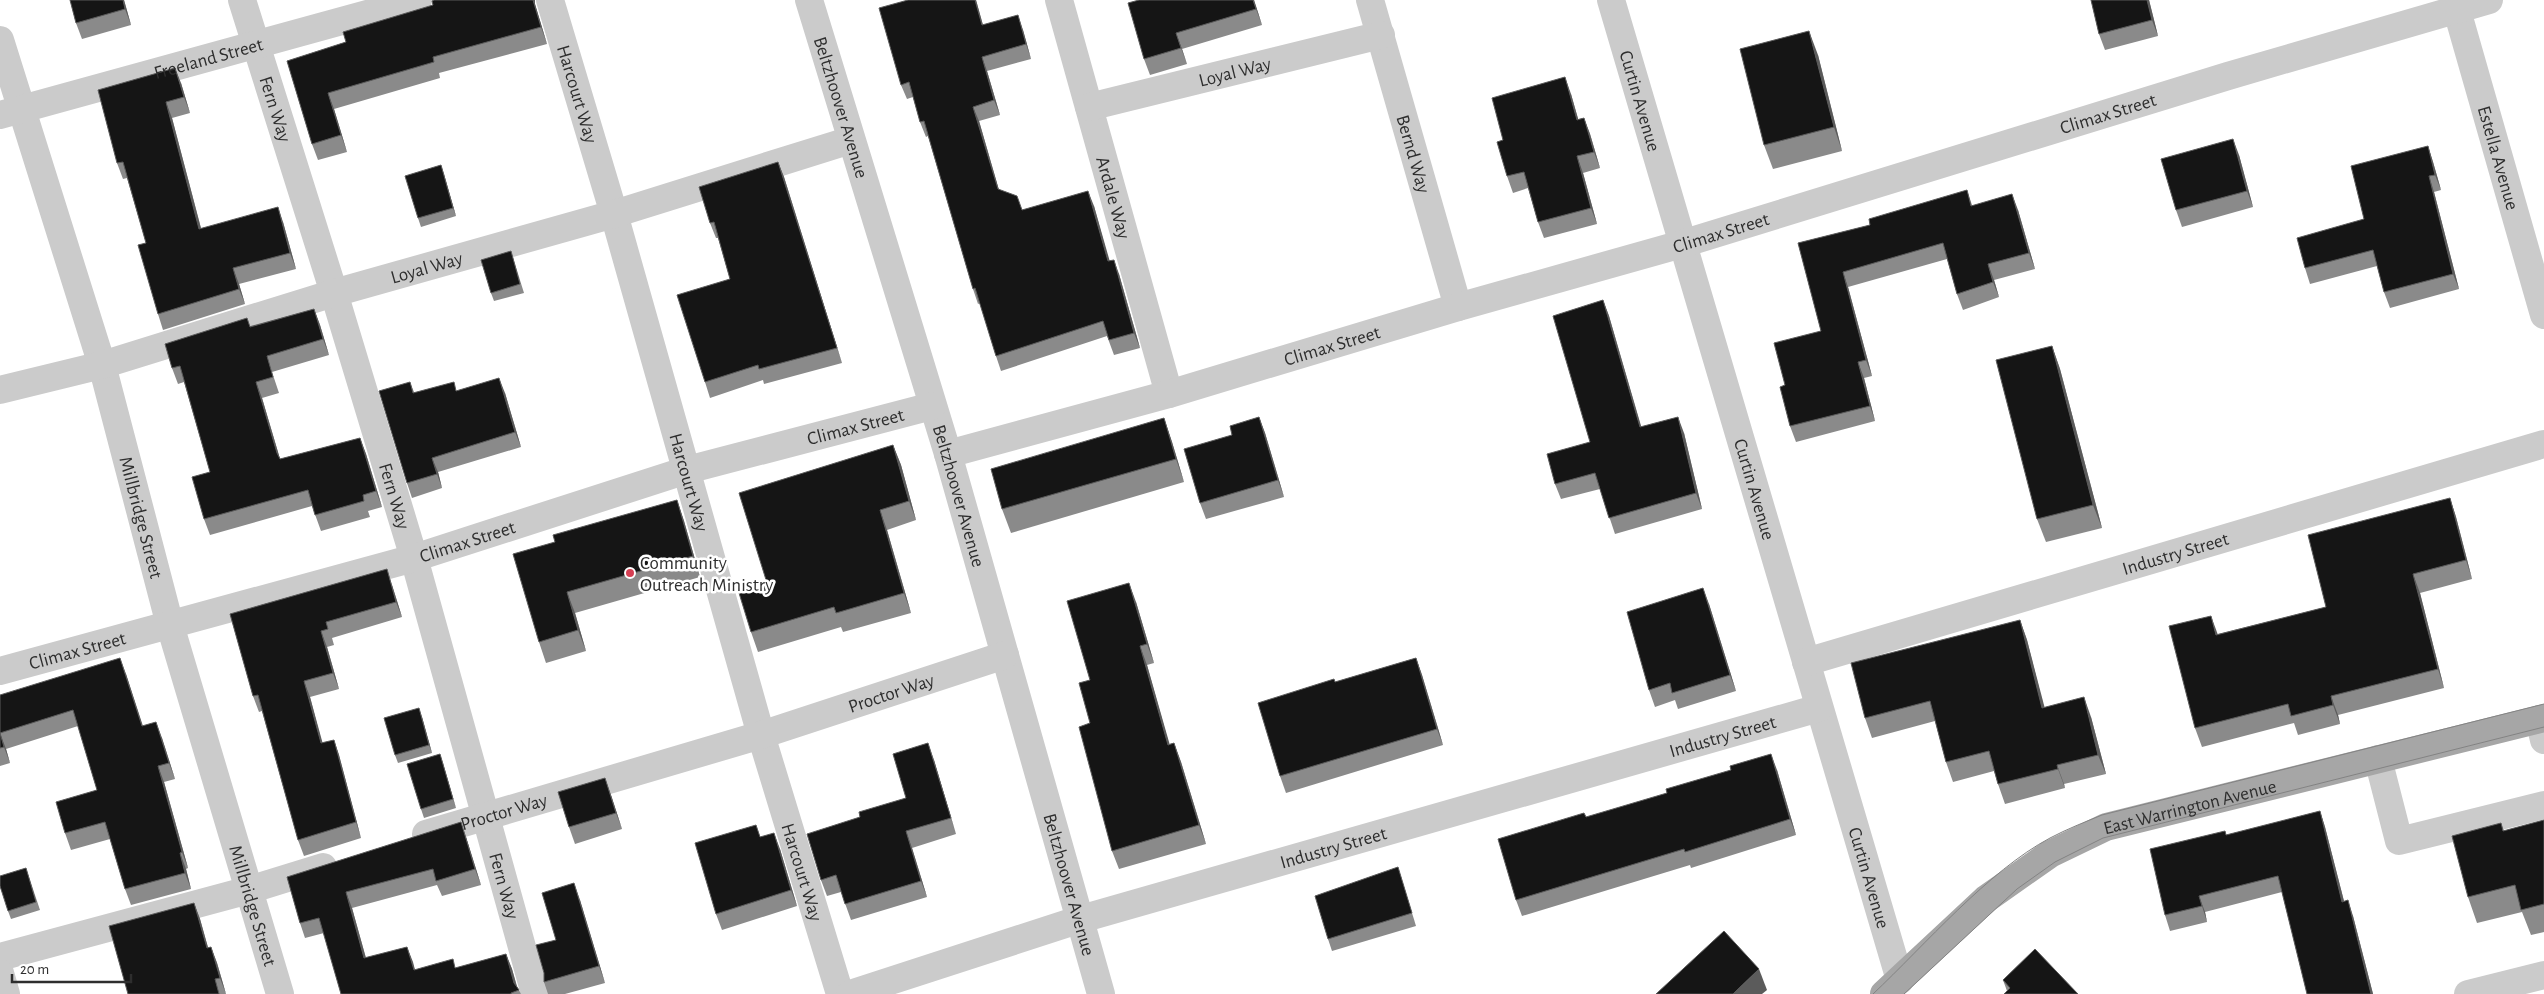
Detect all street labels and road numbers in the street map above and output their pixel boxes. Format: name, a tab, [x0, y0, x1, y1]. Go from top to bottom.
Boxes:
street label: Freeland Street	[152, 35, 265, 83]
street label: Beltzhoover Avenue	[810, 35, 871, 181]
street label: Harcourt Way	[553, 43, 600, 146]
street label: Curtin Avenue	[1615, 48, 1663, 154]
street label: Loyal Way	[1197, 54, 1273, 91]
street label: Fern Way	[255, 74, 294, 145]
street label: Climax Street	[2058, 91, 2159, 138]
street label: Estella Avenue	[2474, 104, 2522, 212]
street label: Bernd Way	[1392, 113, 1433, 195]
street label: Ardale Way	[1092, 154, 1133, 241]
street label: Climax Street	[1671, 210, 1771, 257]
street label: Loyal Way	[389, 249, 465, 288]
street label: Climax Street	[1282, 323, 1383, 370]
street label: Climax Street	[805, 406, 906, 449]
street label: Beltzhoover Avenue	[929, 423, 988, 569]
street label: Harcourt Way	[665, 431, 711, 534]
street label: Curtin Avenue	[1730, 437, 1778, 542]
street label: Millbridge Street	[115, 455, 165, 581]
street label: Fern Way	[375, 461, 413, 532]
street label: Climax Street	[417, 518, 518, 567]
street label: Industry Street	[2120, 530, 2231, 579]
street label: Climax Street	[27, 629, 128, 674]
street label: Proctor Way	[846, 671, 937, 717]
street label: Industry Street	[1667, 713, 1778, 761]
street label: East Warrington Avenue	[2102, 777, 2278, 838]
street label: Proctor Way	[459, 791, 550, 834]
street label: Beltzhoover Avenue	[1039, 811, 1098, 958]
street label: Harcourt Way	[777, 821, 825, 924]
street label: Industry Street	[1278, 824, 1389, 873]
street label: Curtin Avenue	[1845, 825, 1892, 931]
street label: Millbridge Street	[225, 843, 279, 969]
street label: Fern Way	[485, 851, 522, 921]

